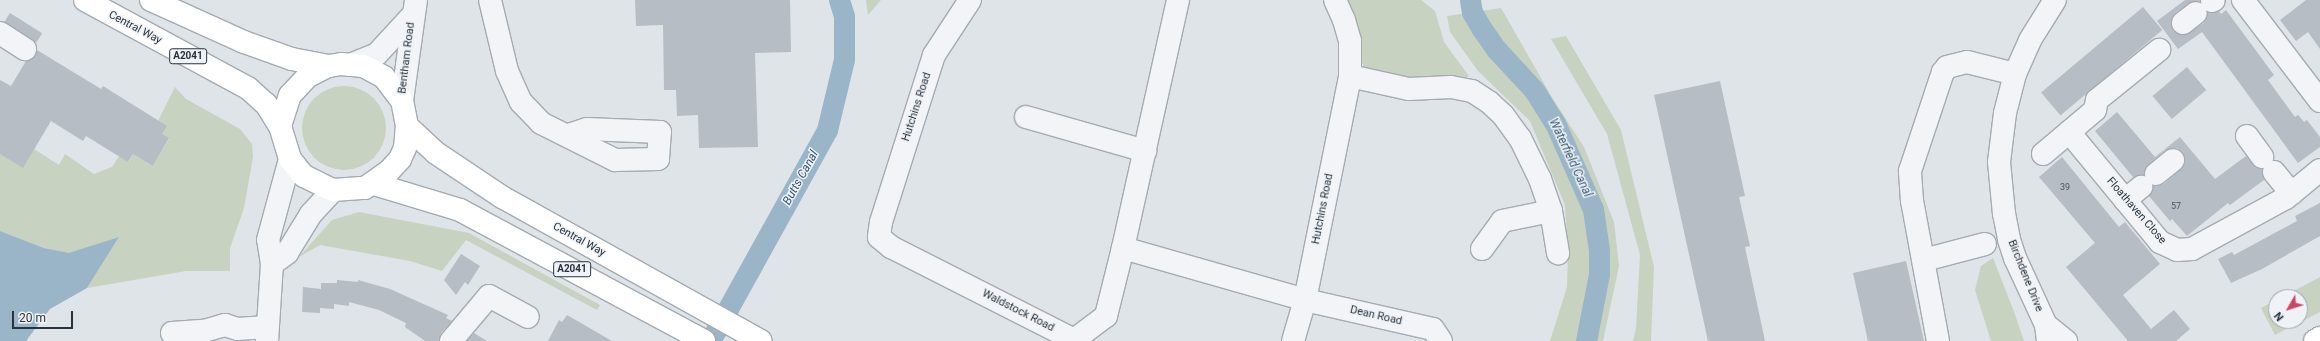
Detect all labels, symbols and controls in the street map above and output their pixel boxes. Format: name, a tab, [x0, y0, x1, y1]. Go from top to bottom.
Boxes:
street label: Central Way	[106, 8, 164, 48]
street label: Bentham Road	[396, 21, 418, 95]
road number: A2041	[169, 48, 207, 64]
street label: Hutchins Road	[900, 71, 934, 143]
water label: Waterfield Canal	[1546, 117, 1594, 199]
water label: Butts Canal	[780, 148, 822, 208]
street label: Hutchins Road	[1310, 173, 1336, 245]
street label: Floathaven Close	[2103, 175, 2169, 247]
house number: 39	[2060, 182, 2070, 192]
house number: 57	[2171, 201, 2181, 211]
street label: Central Way	[550, 220, 608, 260]
street label: Birchdene Drive	[2005, 238, 2045, 314]
road number: A2041	[553, 261, 591, 277]
street label: Waldstock Road	[980, 287, 1056, 335]
north arrow	[2268, 289, 2308, 329]
scale bar	[14, 303, 75, 329]
street label: Dean Road	[1349, 304, 1403, 328]
text: N	[2272, 309, 2287, 323]
text: 20 m	[19, 311, 46, 325]

